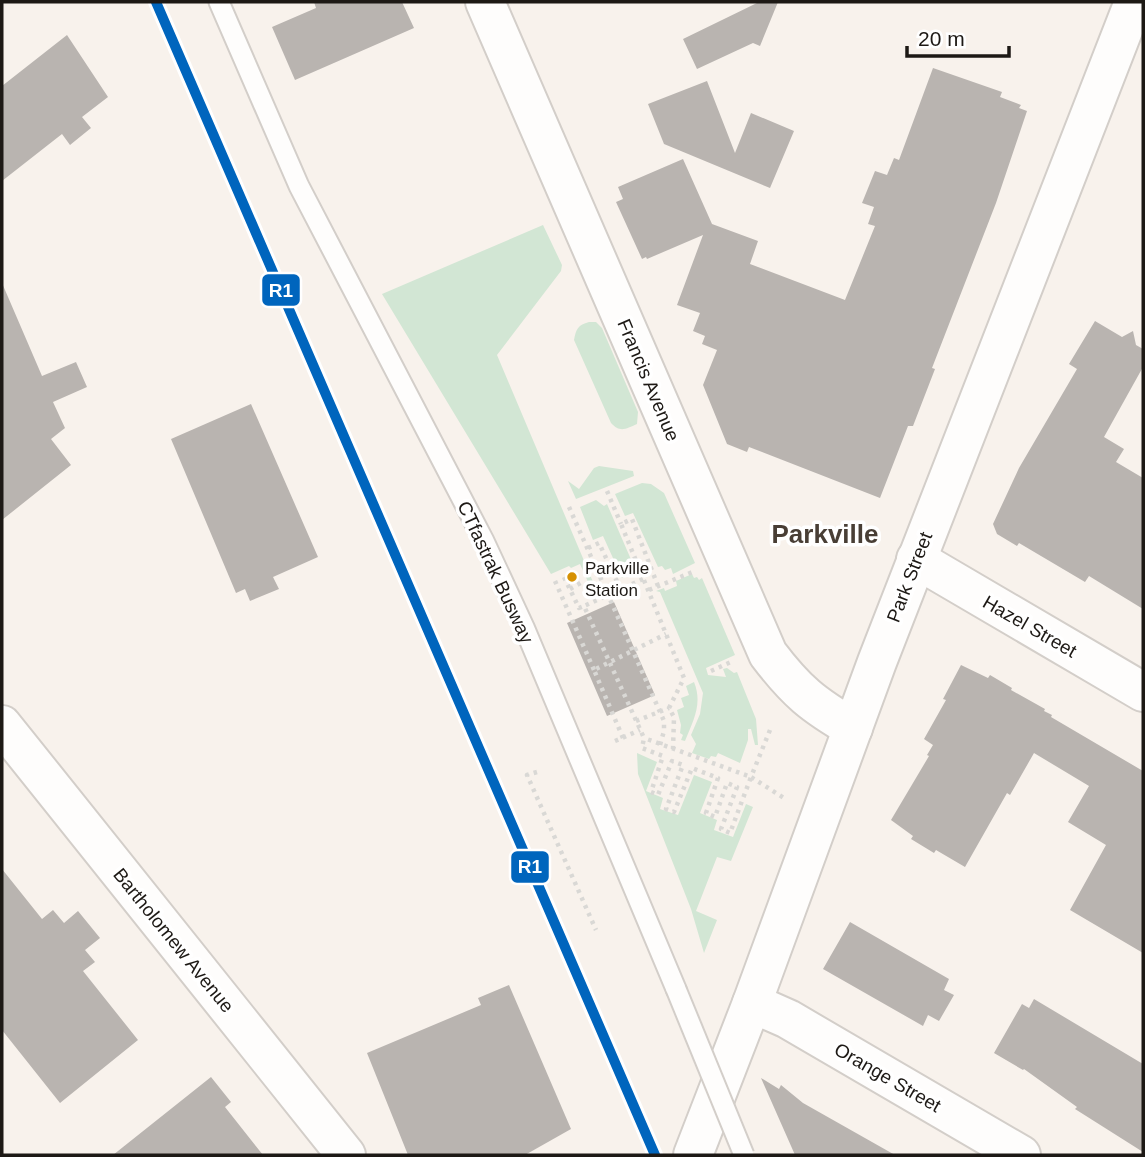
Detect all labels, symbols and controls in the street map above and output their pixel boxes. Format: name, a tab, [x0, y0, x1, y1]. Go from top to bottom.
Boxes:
scale bar	[907, 14, 1009, 58]
text: 20 m	[918, 27, 965, 50]
line badge: R1	[261, 273, 301, 307]
text: R1	[269, 280, 294, 301]
street label: Francis Avenue	[613, 316, 684, 444]
street label: CTfastrak Busway	[453, 498, 538, 647]
district label: Parkville	[772, 519, 878, 549]
street label: Park Street	[883, 528, 937, 625]
place label: Parkville Station	[585, 559, 649, 600]
marker: Parkville Station	[565, 570, 579, 584]
street label: Hazel Street	[979, 591, 1081, 662]
line badge: R1	[510, 850, 550, 884]
text: R1	[518, 856, 543, 877]
street label: Bartholomew Avenue	[109, 864, 238, 1017]
street label: Orange Street	[831, 1039, 945, 1117]

